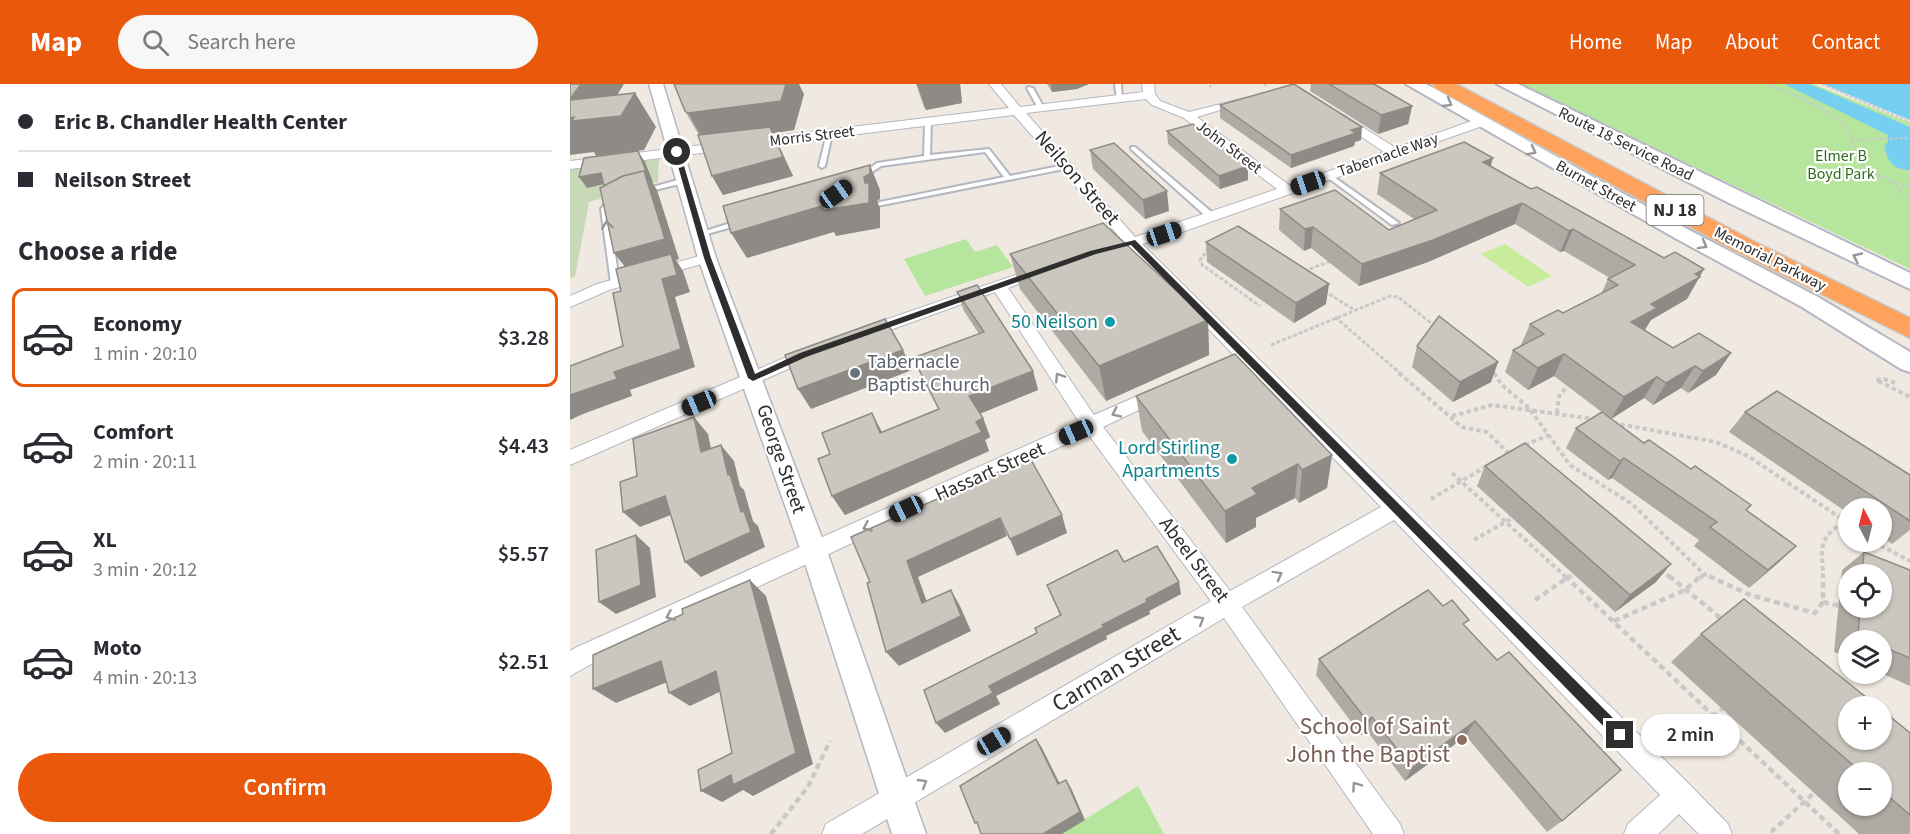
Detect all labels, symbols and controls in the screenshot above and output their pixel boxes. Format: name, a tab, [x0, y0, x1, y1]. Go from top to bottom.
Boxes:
search box	[118, 15, 538, 69]
text: Map	[30, 22, 82, 62]
icon: search	[139, 26, 172, 59]
text: Search here	[187, 26, 296, 58]
text: Home	[1569, 27, 1622, 57]
text: Map	[1655, 27, 1693, 57]
text: About	[1726, 27, 1778, 57]
text: Contact	[1811, 27, 1880, 57]
one-way arrow	[1442, 96, 1452, 107]
street label: Route 18 Service Road	[1555, 102, 1697, 186]
text: Eric B. Chandler Health Center	[54, 106, 347, 138]
street label: John Street	[1192, 115, 1267, 179]
street label: Morris Street	[768, 120, 856, 152]
street label: Neilson Street	[1028, 125, 1126, 232]
street label: Tabernacle Way	[1335, 127, 1442, 182]
route start	[663, 138, 690, 165]
one-way arrow	[1526, 144, 1537, 155]
park label: Elmer B Boyd Park	[1807, 145, 1875, 185]
street label: Burnet Street	[1552, 155, 1641, 217]
text: Neilson Street	[54, 164, 191, 196]
car	[1288, 169, 1328, 197]
car	[816, 176, 856, 212]
road number: NJ 18	[1646, 195, 1704, 225]
car	[1144, 220, 1184, 248]
one-way arrow	[602, 221, 614, 230]
street label: Memorial Parkway	[1710, 221, 1830, 297]
text: Choose a ride	[18, 232, 178, 271]
one-way arrow	[1697, 238, 1707, 249]
one-way arrow	[1852, 253, 1863, 265]
text: Economy	[93, 308, 182, 340]
place label: 50 Neilson	[1011, 308, 1098, 336]
icon: car	[21, 311, 75, 365]
marker: 50 Neilson	[1103, 315, 1117, 329]
text: $3.28	[498, 322, 549, 354]
text: 1 min · 20:10	[93, 340, 197, 368]
place label: Tabernacle Baptist Church	[867, 348, 990, 399]
marker: Tabernacle Baptist Church	[848, 366, 862, 380]
one-way arrow	[1054, 373, 1066, 383]
car	[679, 388, 719, 418]
street label: George Street	[749, 401, 813, 518]
one-way arrow	[1112, 405, 1123, 417]
text: Comfort	[93, 416, 174, 448]
car	[1056, 416, 1096, 448]
icon: car	[21, 419, 75, 473]
text: $4.43	[498, 430, 549, 462]
place label: Lord Stirling Apartments	[1118, 434, 1220, 485]
street label: Hassart Street	[931, 435, 1050, 509]
text: 2 min · 20:11	[93, 448, 197, 476]
marker: Lord Stirling Apartments	[1225, 452, 1239, 466]
car	[886, 493, 926, 525]
north arrow	[1838, 498, 1892, 552]
map controls	[1838, 498, 1892, 816]
street label: Abeel Street	[1152, 511, 1236, 609]
one-way arrow	[863, 520, 874, 532]
text: XL	[93, 524, 117, 556]
icon: car	[21, 527, 75, 581]
text: $5.57	[498, 538, 549, 570]
text: 3 min · 20:12	[93, 556, 197, 584]
button: locate	[1838, 564, 1892, 618]
one-way arrow	[1271, 571, 1282, 583]
one-way arrow	[666, 609, 677, 621]
one-way arrow	[1194, 616, 1204, 627]
street label: Carman Street	[1045, 617, 1187, 721]
button: layers	[1838, 630, 1892, 684]
text: Moto	[93, 632, 142, 664]
icon: car	[21, 635, 75, 689]
text: $2.51	[498, 646, 549, 678]
text: 4 min · 20:13	[93, 664, 197, 692]
button: +	[1838, 696, 1892, 750]
place label: School of Saint John the Baptist	[1286, 709, 1450, 772]
callout: 2 min	[1641, 714, 1740, 756]
route end	[1606, 721, 1633, 748]
text: 2 min	[1667, 721, 1714, 749]
car	[974, 724, 1014, 758]
marker: School of Saint John the Baptist	[1455, 733, 1469, 747]
button: Confirm	[18, 753, 552, 822]
button: −	[1838, 762, 1892, 816]
one-way arrow	[917, 779, 927, 790]
one-way arrow	[1352, 782, 1363, 793]

